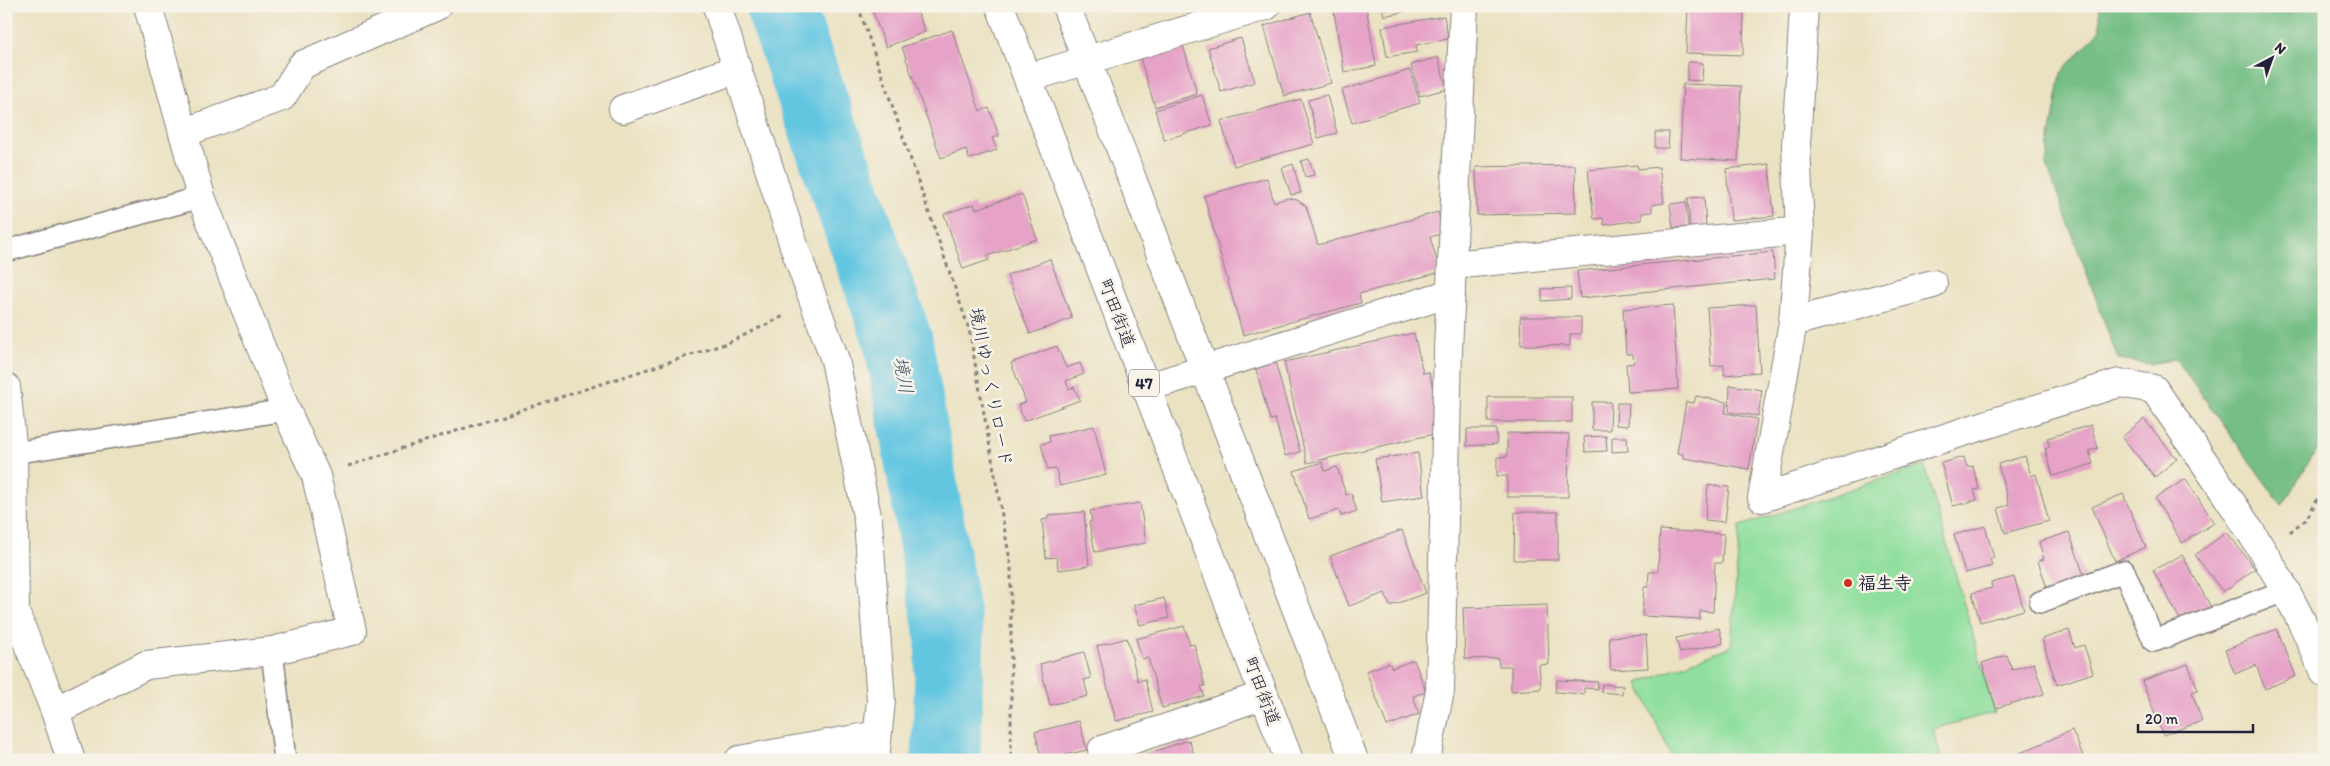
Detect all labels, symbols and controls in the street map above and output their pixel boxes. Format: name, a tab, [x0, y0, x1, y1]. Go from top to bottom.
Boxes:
north arrow	[2248, 32, 2298, 82]
text: N	[2271, 39, 2289, 58]
street label: 町田街道	[1094, 275, 1140, 351]
street label: 境川ゆっくりロード	[965, 305, 1017, 469]
water label: 境川	[889, 354, 918, 396]
road number: 47	[1129, 369, 1159, 396]
place label: 福生寺	[1858, 572, 1912, 594]
marker: 福生寺	[1842, 577, 1854, 589]
street label: 町田街道	[1239, 653, 1285, 729]
scale bar	[2138, 701, 2252, 733]
text: 20 m	[2145, 710, 2179, 728]

